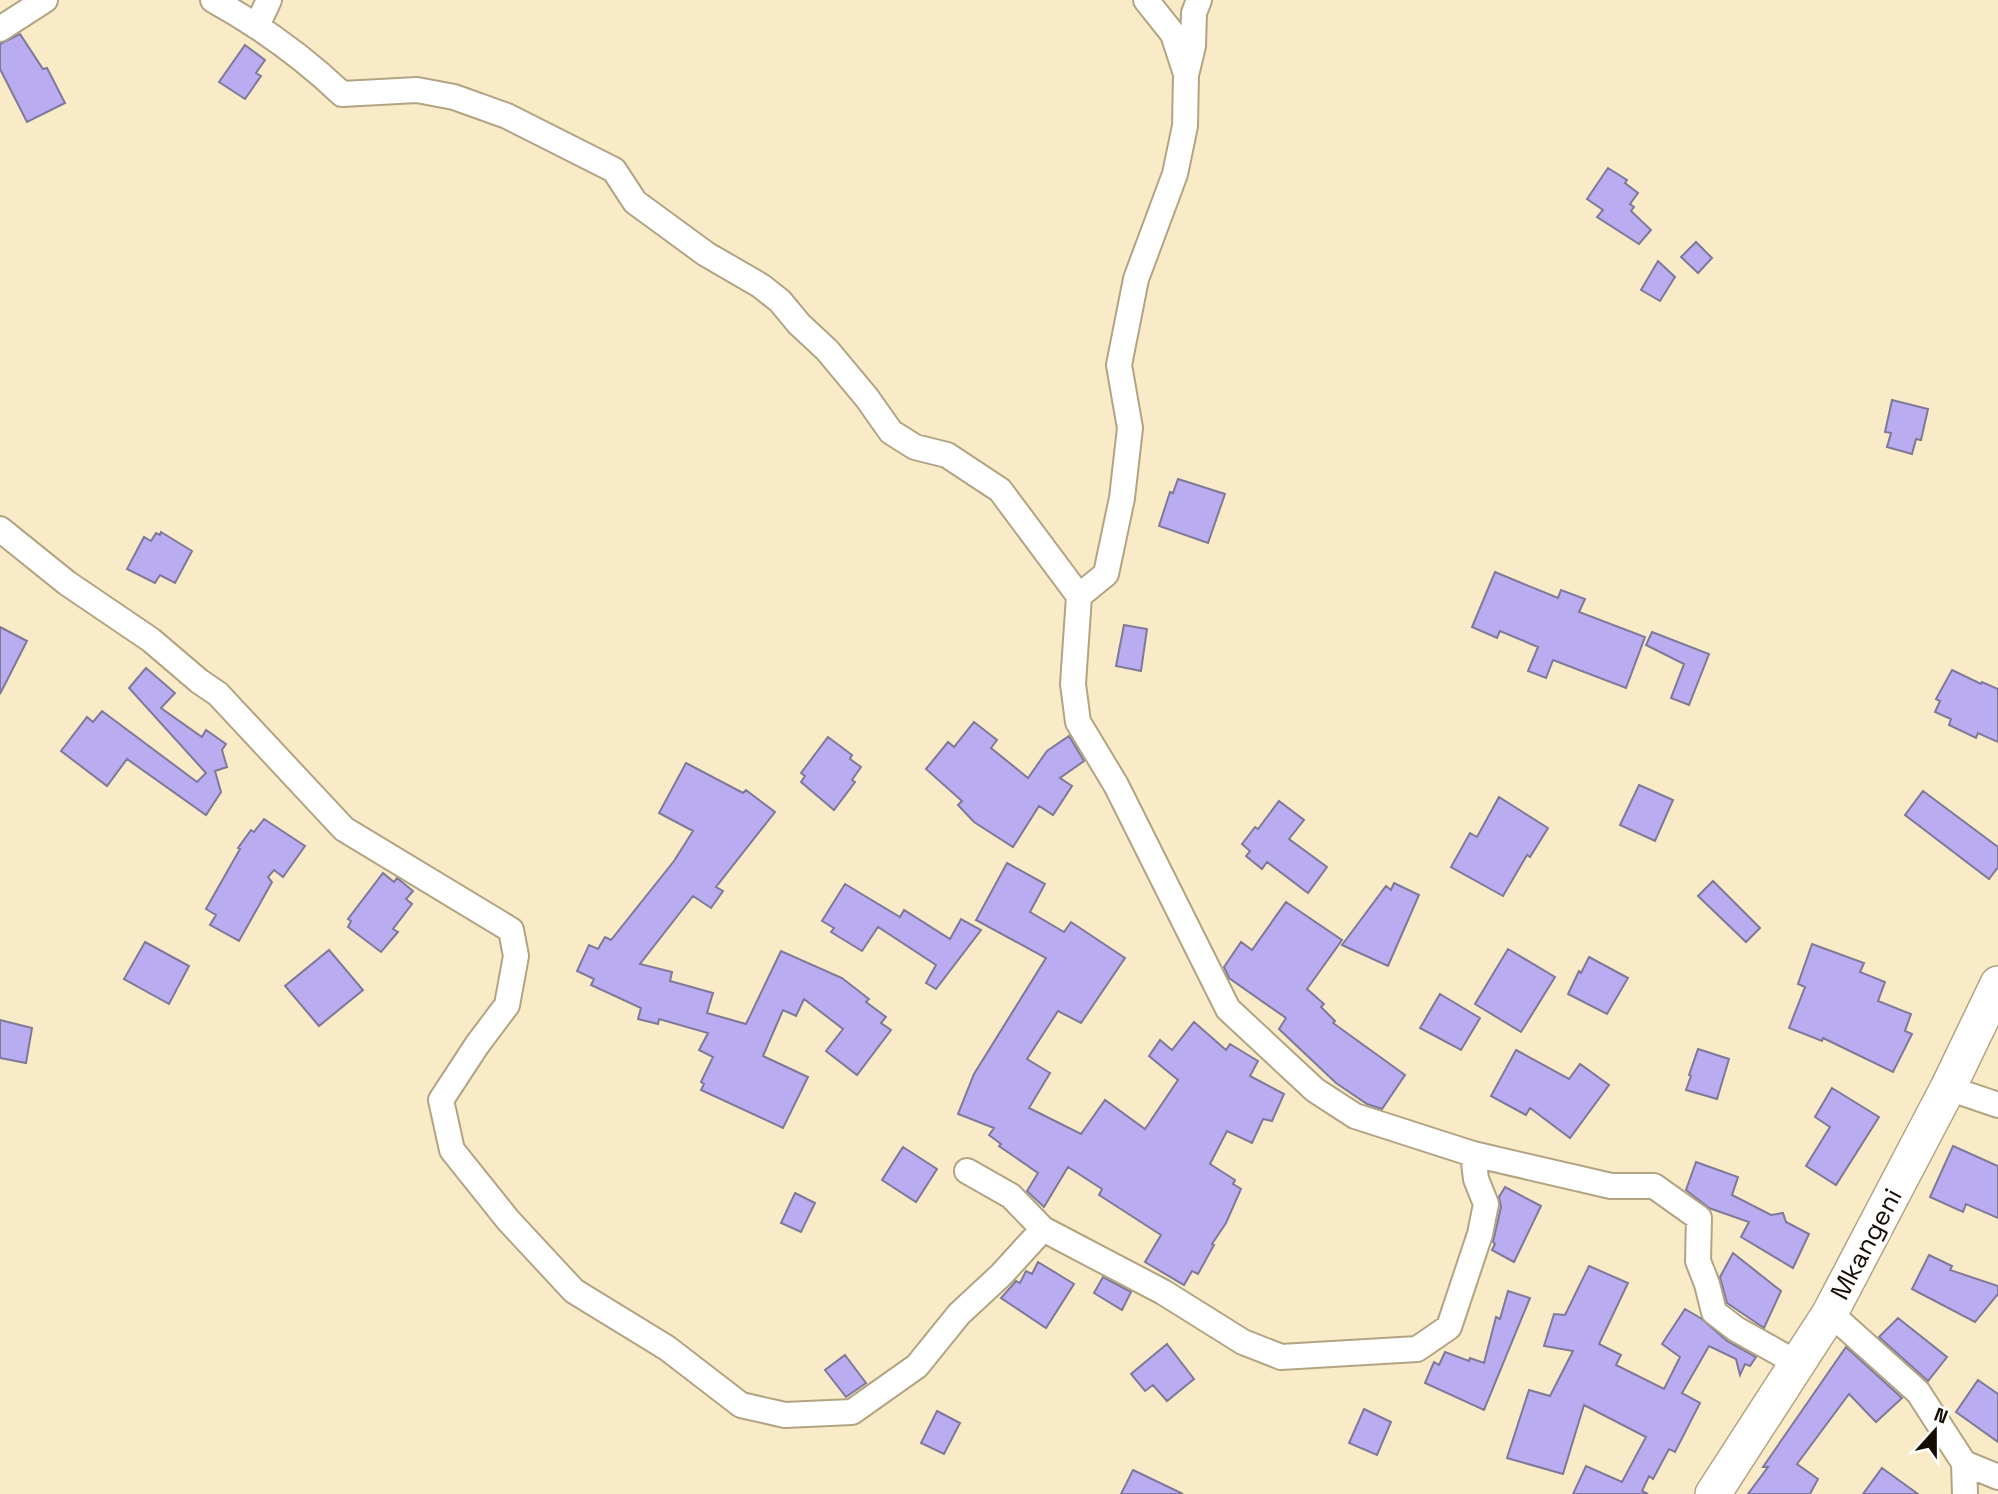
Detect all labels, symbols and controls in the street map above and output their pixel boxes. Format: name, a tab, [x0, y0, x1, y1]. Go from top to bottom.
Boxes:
street label: Mkangeni	[1822, 1182, 1910, 1306]
north arrow	[1900, 1396, 1970, 1466]
text: N	[1930, 1402, 1951, 1430]

